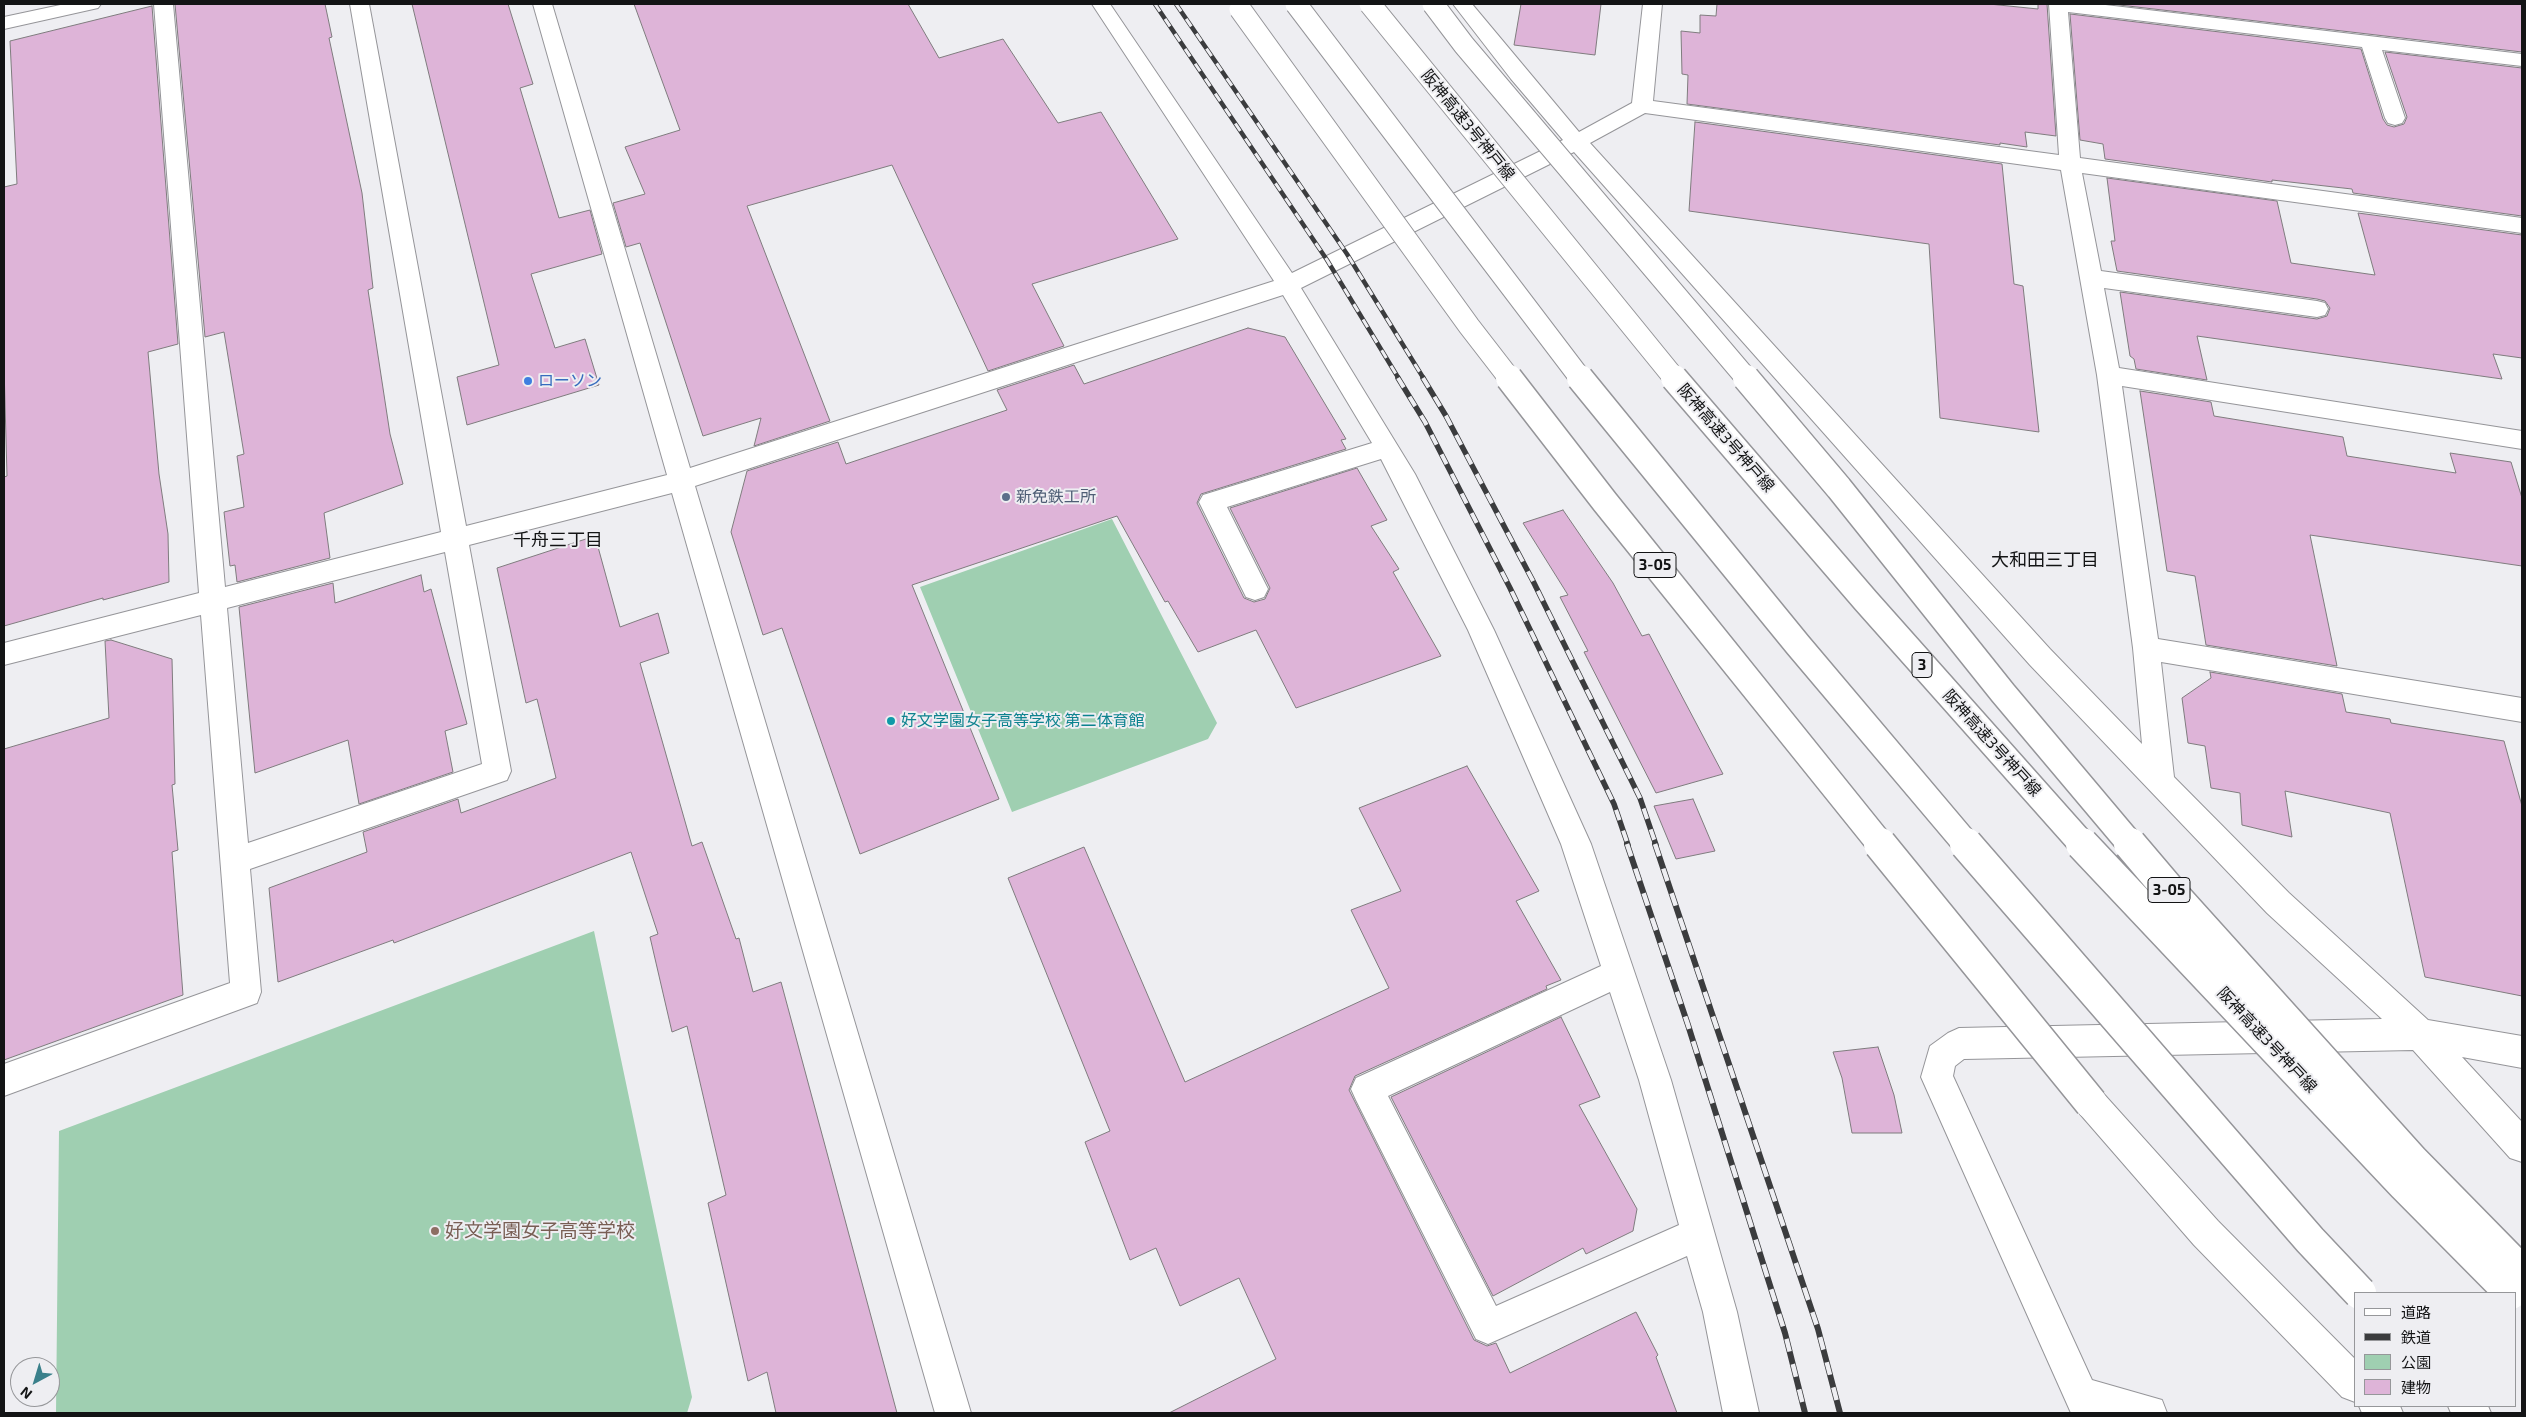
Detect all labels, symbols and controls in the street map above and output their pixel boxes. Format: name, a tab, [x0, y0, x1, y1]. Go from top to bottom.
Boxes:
street label: 阪神高速3号神戸線	[1417, 66, 1519, 184]
place label: ローソン	[538, 371, 602, 391]
marker: ローソン	[522, 375, 534, 387]
street label: 阪神高速3号神戸線	[1674, 380, 1778, 496]
place label: 新免鉄工所	[1016, 487, 1096, 507]
marker: 新免鉄工所	[1000, 491, 1012, 503]
district label: 千舟三丁目	[513, 529, 603, 551]
district label: 大和田三丁目	[1991, 549, 2099, 571]
road number: 3-05	[1634, 552, 1676, 578]
road number: 3	[1912, 652, 1932, 678]
street label: 阪神高速3号神戸線	[1939, 686, 2045, 800]
place label: 好文学園女子高等学校 第二体育館	[901, 711, 1145, 731]
marker: 好文学園女子高等学校 第二体育館	[885, 715, 897, 727]
road number: 3-05	[2148, 878, 2190, 902]
street label: 阪神高速3号神戸線	[2213, 983, 2321, 1097]
place label: 好文学園女子高等学校	[445, 1220, 635, 1242]
marker: 好文学園女子高等学校	[429, 1225, 441, 1237]
legend	[2354, 1292, 2516, 1407]
text: 道路	[2401, 1303, 2431, 1321]
text: 鉄道	[2401, 1328, 2431, 1346]
text: 公園	[2401, 1353, 2431, 1371]
north arrow	[10, 1357, 60, 1407]
text: 建物	[2401, 1378, 2431, 1396]
text: N	[17, 1383, 35, 1403]

